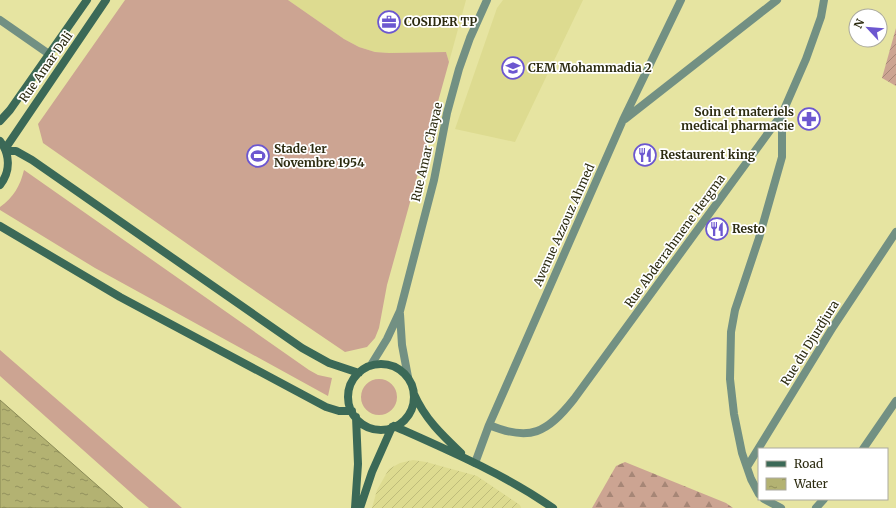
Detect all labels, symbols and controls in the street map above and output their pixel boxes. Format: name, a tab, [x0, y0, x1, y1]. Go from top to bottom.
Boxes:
north arrow	[848, 8, 888, 48]
office icon: COSIDER TP	[376, 9, 402, 35]
place label: COSIDER TP	[404, 14, 477, 29]
text: N	[851, 16, 867, 31]
street label: Rue Amar Dali	[16, 28, 76, 105]
school or university icon: CEM Mohammadia 2	[500, 55, 526, 81]
place label: CEM Mohammadia 2	[528, 60, 652, 75]
street label: Rue Amar Chayae	[408, 101, 445, 203]
place label: Soin et materiels medical pharmacie	[681, 104, 795, 133]
pharmacy icon: Soin et materiels medical pharmacie	[796, 106, 822, 132]
place label: Stade 1er Novembre 1954	[274, 141, 365, 170]
restaurant icon: Restaurent king	[632, 142, 658, 168]
sports icon: Stade 1er Novembre 1954	[245, 143, 271, 169]
place label: Restaurent king	[660, 147, 756, 162]
street label: Avenue Azzouz Ahmed	[529, 161, 597, 289]
street label: Rue Abderrahmene Hergma	[621, 171, 728, 310]
restaurant icon: Resto	[704, 216, 730, 242]
place label: Resto	[732, 221, 765, 236]
street label: Rue du Djurdjura	[777, 297, 842, 388]
legend	[758, 448, 888, 500]
text: Road	[794, 456, 823, 471]
text: Water	[793, 476, 829, 491]

